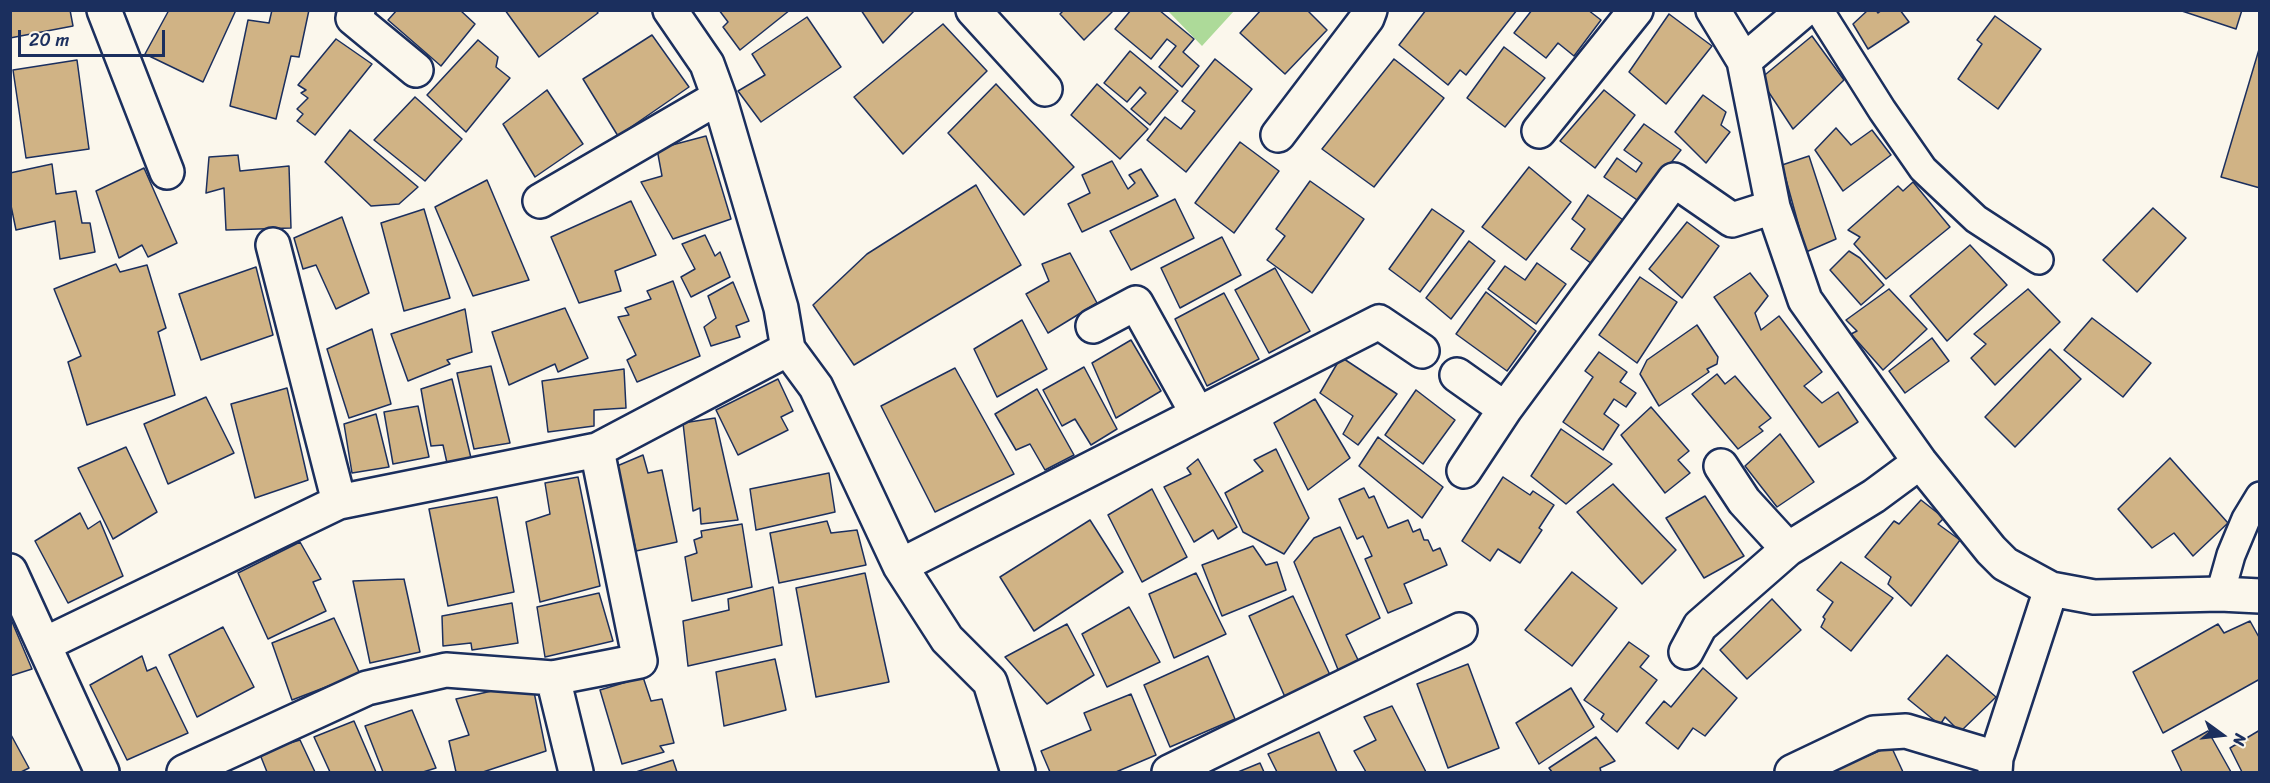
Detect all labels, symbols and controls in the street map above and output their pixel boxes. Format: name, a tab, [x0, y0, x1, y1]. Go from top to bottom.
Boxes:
scale bar	[21, 18, 168, 56]
text: 20 m	[29, 24, 69, 56]
north arrow	[2192, 705, 2252, 765]
text: N	[2224, 731, 2255, 749]

